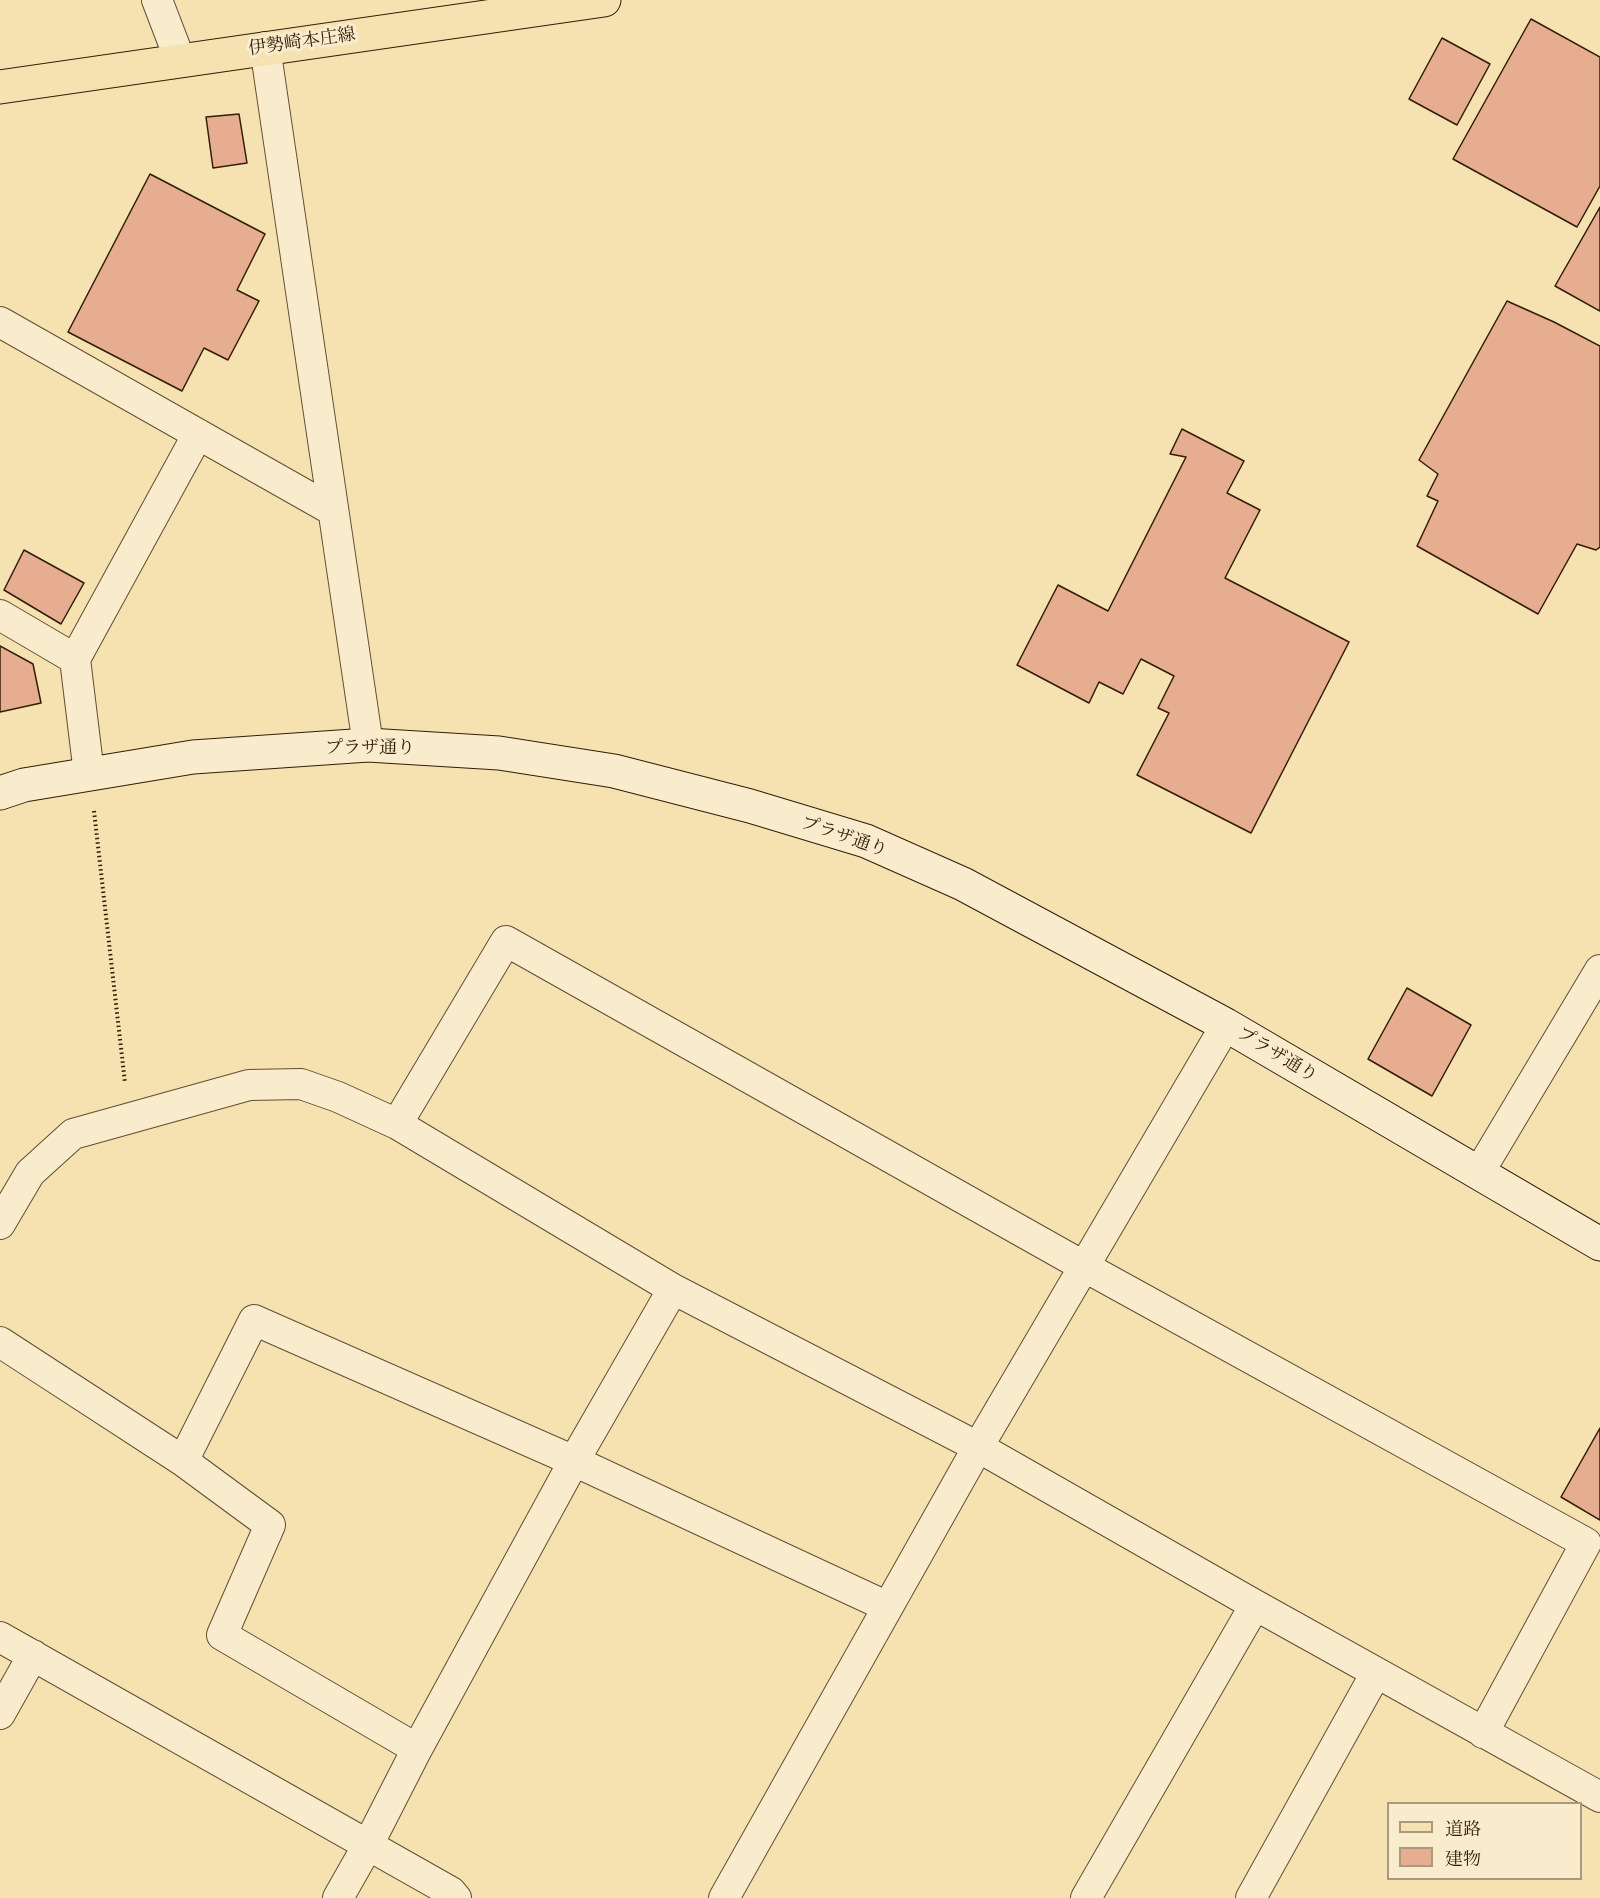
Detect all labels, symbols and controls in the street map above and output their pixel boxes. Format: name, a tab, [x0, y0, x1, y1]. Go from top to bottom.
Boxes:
street label: 伊勢崎本庄線	[247, 24, 357, 60]
street label: プラザ通り	[325, 737, 415, 759]
street label: プラザ通り	[798, 812, 890, 862]
street label: プラザ通り	[1233, 1023, 1321, 1087]
legend	[1387, 1802, 1582, 1880]
text: 道路	[1445, 1821, 1481, 1839]
text: 建物	[1445, 1851, 1481, 1869]

